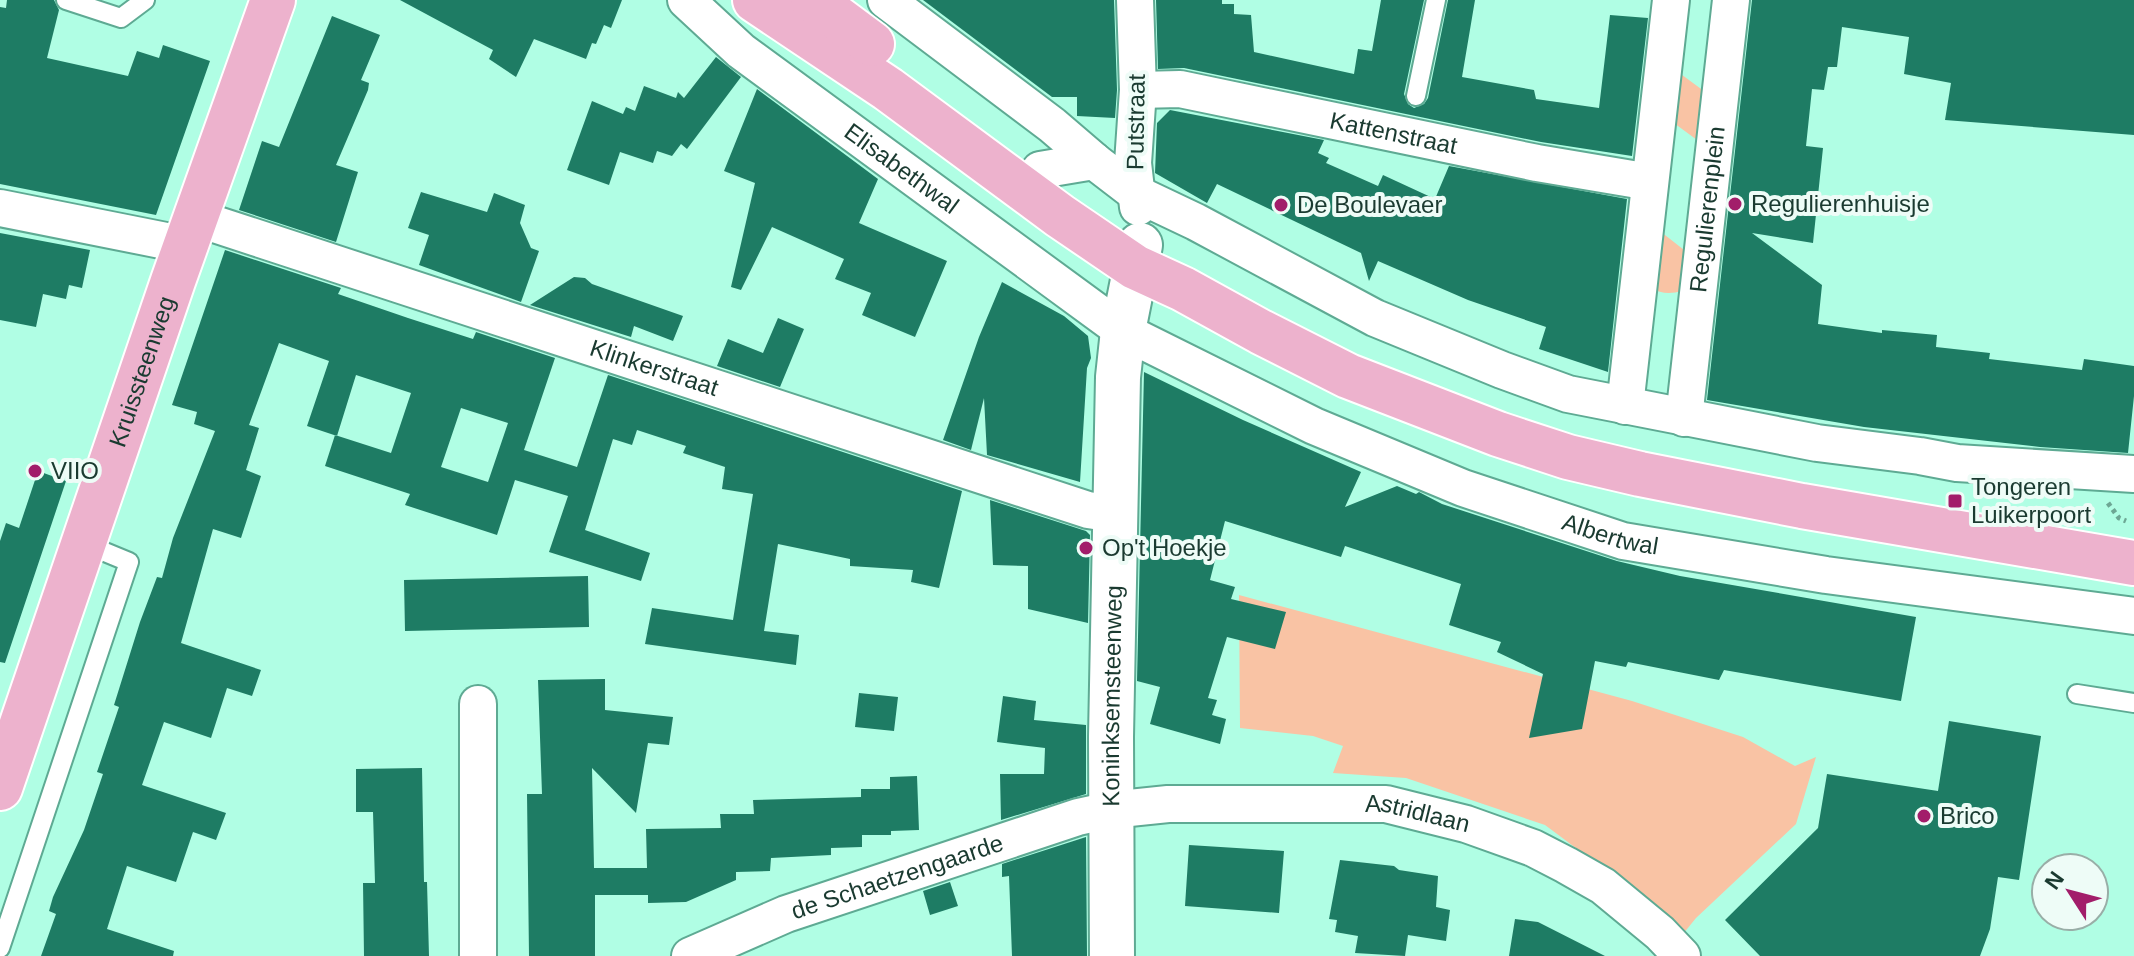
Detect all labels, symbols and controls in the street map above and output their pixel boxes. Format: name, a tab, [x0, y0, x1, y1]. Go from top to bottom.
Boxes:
street label: Putstraat	[1121, 73, 1150, 170]
street label: Kattenstraat	[1327, 106, 1460, 159]
street label: Elisabethwal	[839, 117, 964, 219]
street label: Regulierenplein	[1684, 125, 1730, 294]
place label: Regulierenhuisje	[1751, 190, 1930, 217]
place label: De Boulevaer	[1297, 191, 1442, 218]
marker: Regulierenhuisje	[1726, 195, 1744, 213]
marker: De Boulevaer	[1272, 196, 1290, 214]
street label: Kruissteenweg	[103, 293, 180, 450]
street label: Klinkerstraat	[587, 334, 722, 401]
place label: VIIO	[51, 457, 99, 484]
marker: VIIO	[26, 462, 44, 480]
place label: Tongeren Luikerpoort	[1971, 473, 2091, 528]
marker: Tongeren Luikerpoort	[1946, 492, 1964, 510]
street label: Albertwal	[1559, 508, 1660, 560]
place label: Op't Hoekje	[1102, 534, 1227, 561]
marker: Op't Hoekje	[1077, 539, 1095, 557]
street label: Koninksemsteenweg	[1097, 585, 1127, 807]
street label: Astridlaan	[1365, 789, 1473, 837]
place label: Brico	[1940, 802, 1995, 829]
marker: Brico	[1915, 807, 1933, 825]
street label: de Schaetzengaarde	[788, 829, 1007, 924]
north arrow	[2030, 852, 2110, 932]
text: N	[2039, 867, 2069, 894]

